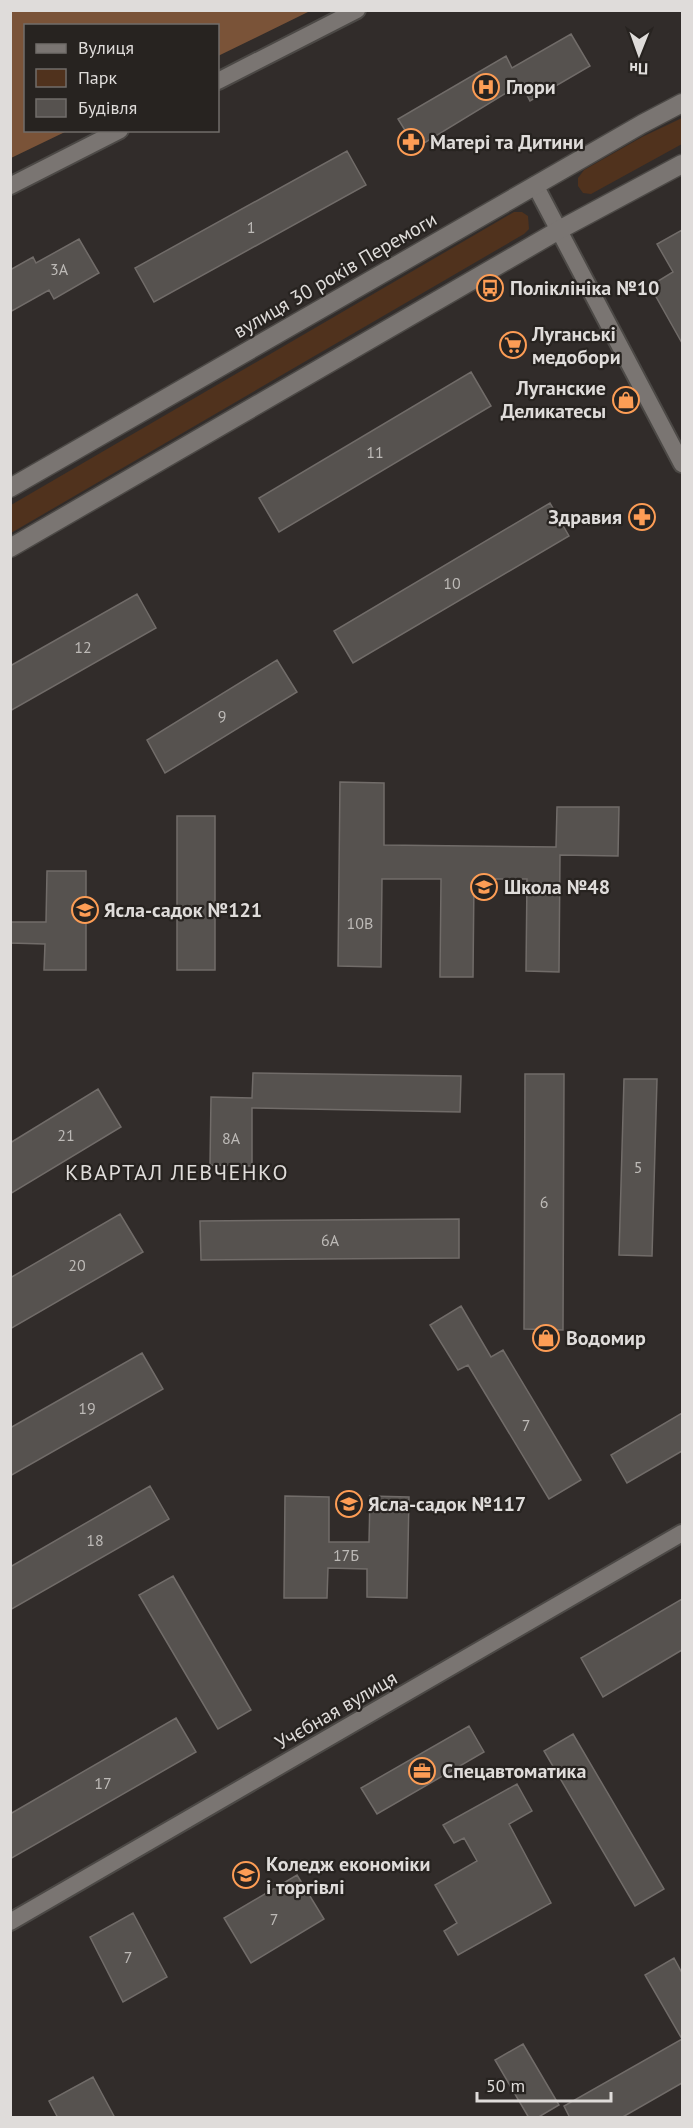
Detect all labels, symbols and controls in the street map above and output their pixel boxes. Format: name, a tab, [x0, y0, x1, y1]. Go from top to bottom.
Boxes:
legend	[24, 24, 219, 132]
north arrow	[609, 24, 669, 84]
text: Вулиця	[78, 36, 134, 59]
text: Пн	[629, 59, 648, 79]
text: Парк	[78, 66, 118, 89]
hospital icon: Глори	[471, 72, 501, 102]
place label: Глори	[506, 74, 556, 100]
text: Будівля	[78, 96, 137, 119]
pharmacy icon: Матері та Дитини	[396, 127, 426, 157]
place label: Матері та Дитини	[430, 129, 584, 155]
street label: вулиця 30 років Перемоги	[228, 206, 442, 344]
house number: 1	[247, 217, 255, 237]
house number: 3А	[50, 259, 69, 279]
bus stop icon: Поліклініка №10	[475, 273, 505, 303]
place label: Поліклініка №10	[510, 275, 659, 301]
place label: Луганські медобори	[531, 321, 621, 370]
supermarket icon: Луганські медобори	[498, 330, 528, 360]
place label: Луганские Деликатесы	[501, 375, 606, 424]
shop icon: Луганские Деликатесы	[611, 385, 641, 415]
house number: 11	[366, 442, 384, 462]
pharmacy icon: Здравия	[627, 502, 657, 532]
place label: Здравия	[548, 504, 622, 530]
house number: 10	[443, 573, 461, 593]
house number: 12	[74, 637, 92, 657]
house number: 9	[218, 706, 226, 726]
school or university icon: Школа №48	[469, 872, 499, 902]
place label: Школа №48	[504, 874, 610, 900]
school or university icon: Ясла-садок №121	[70, 895, 100, 925]
place label: Ясла-садок №121	[104, 897, 262, 923]
house number: 10В	[347, 913, 373, 933]
house number: 21	[57, 1125, 75, 1145]
house number: 8А	[222, 1128, 241, 1148]
house number: 5	[634, 1157, 642, 1177]
district label: КВАРТАЛ ЛЕВЧЕНКО	[65, 1158, 289, 1186]
house number: 6	[540, 1192, 548, 1212]
house number: 6А	[321, 1230, 340, 1250]
house number: 20	[68, 1255, 86, 1275]
shop icon: Водомир	[531, 1323, 561, 1353]
place label: Водомир	[566, 1325, 646, 1351]
house number: 19	[78, 1398, 96, 1418]
house number: 7	[522, 1415, 530, 1435]
school or university icon: Ясла-садок №117	[334, 1489, 364, 1519]
place label: Ясла-садок №117	[368, 1491, 526, 1517]
house number: 18	[86, 1530, 104, 1550]
house number: 17Б	[333, 1545, 359, 1565]
street label: Учєбная вулиця	[270, 1665, 402, 1755]
office icon: Спецавтоматика	[407, 1756, 437, 1786]
place label: Спецавтоматика	[442, 1758, 586, 1784]
house number: 17	[94, 1773, 112, 1793]
place label: Коледж економіки і торгівлі	[266, 1851, 430, 1900]
school or university icon: Коледж економіки і торгівлі	[231, 1860, 261, 1890]
house number: 7	[270, 1909, 278, 1929]
house number: 7	[124, 1947, 132, 1967]
scale bar	[477, 2065, 610, 2103]
text: 50 m	[486, 2074, 525, 2097]

